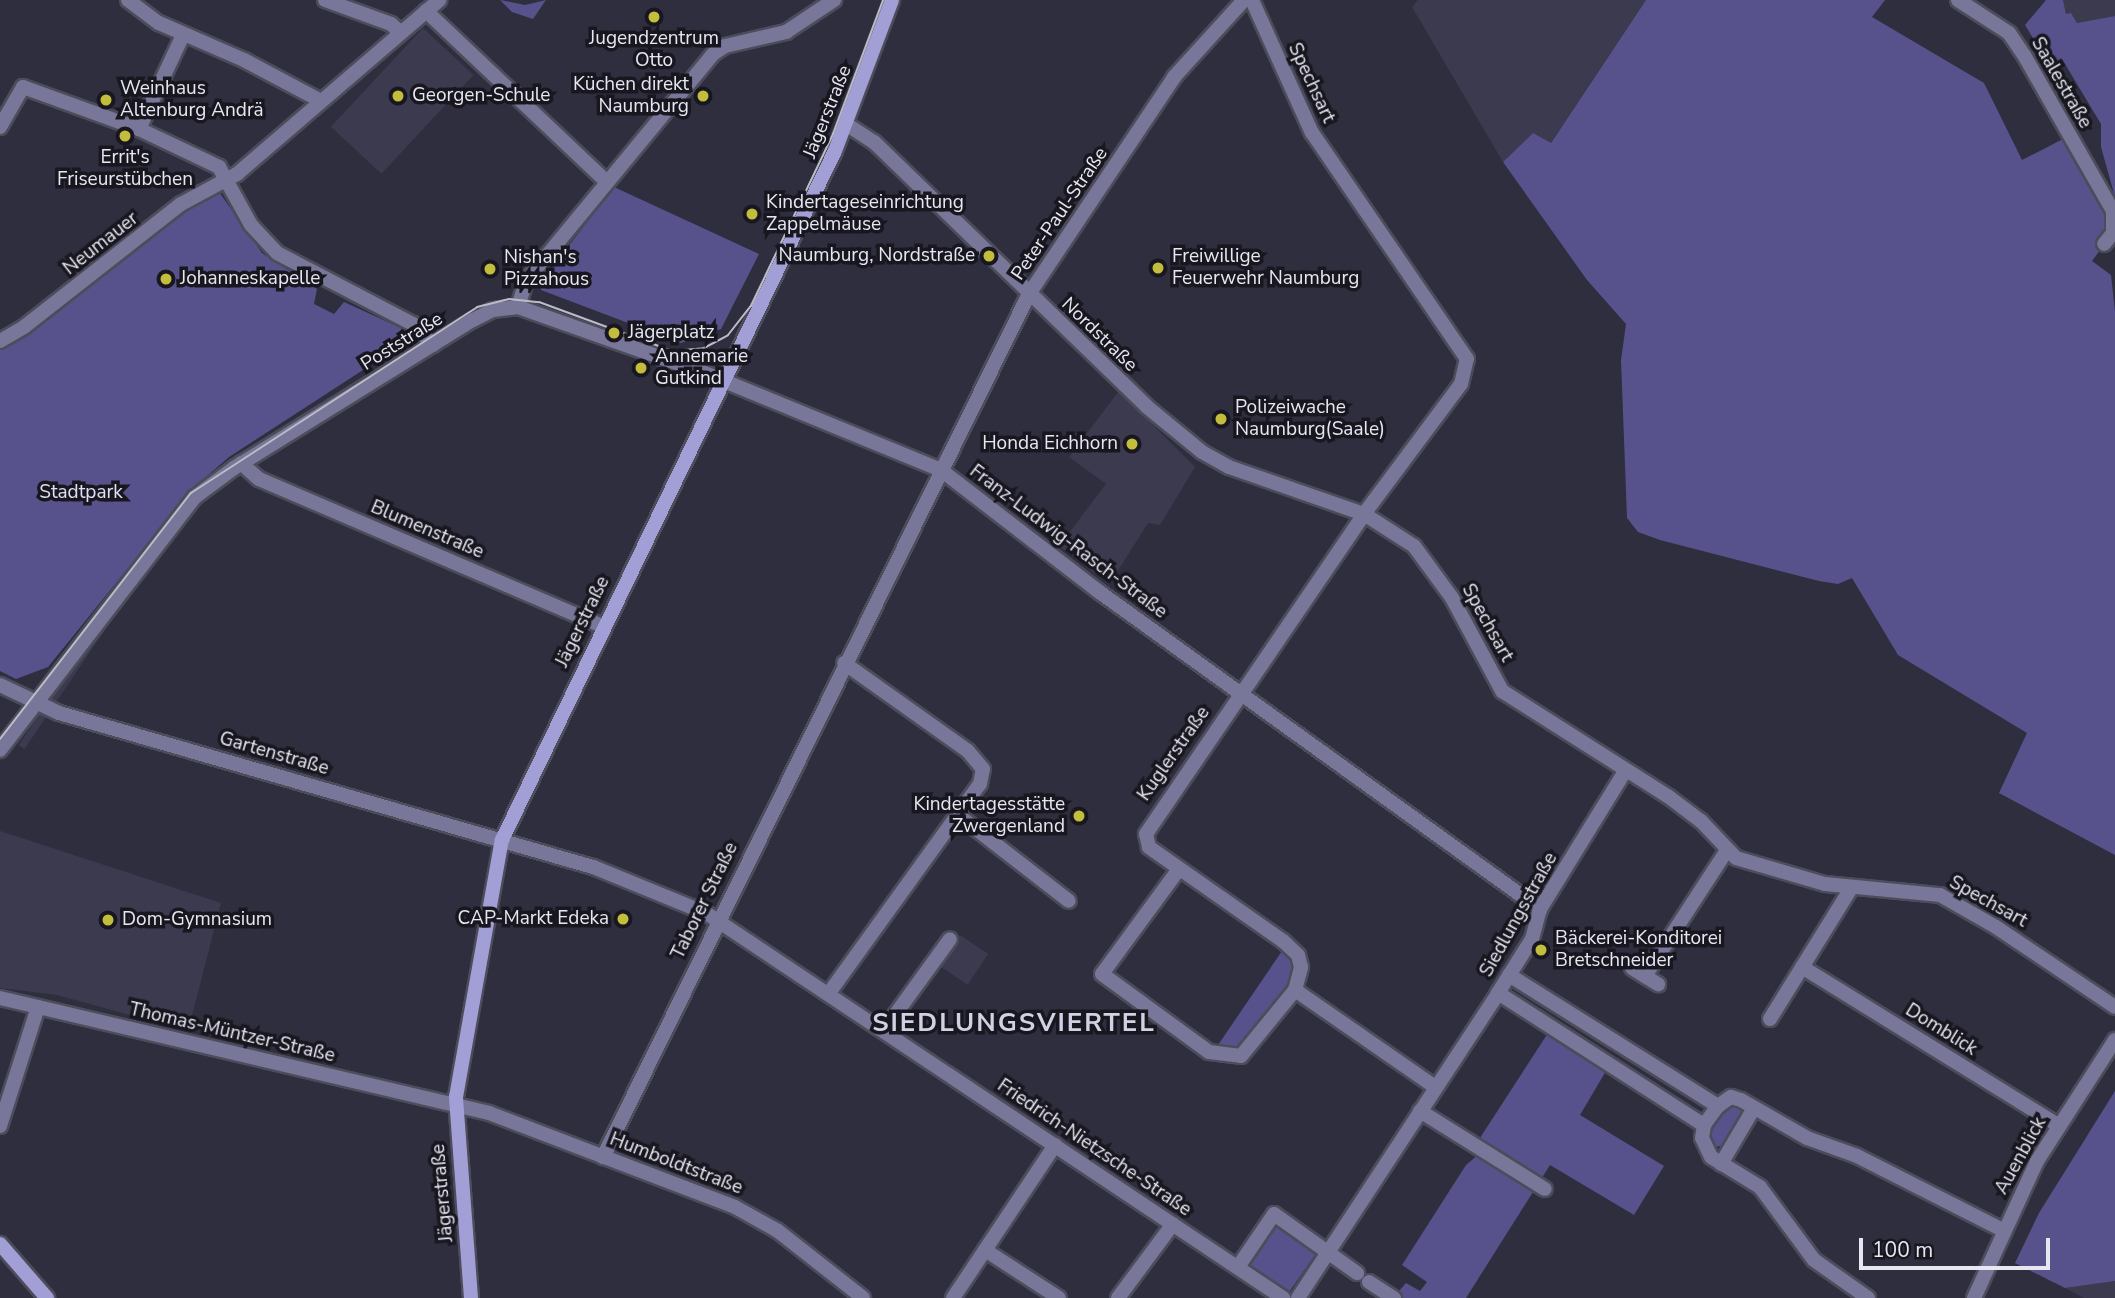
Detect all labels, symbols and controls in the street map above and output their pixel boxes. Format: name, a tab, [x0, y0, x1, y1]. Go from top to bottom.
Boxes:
marker: Jugendzentrum Otto	[646, 9, 662, 25]
place label: Jugendzentrum Otto	[589, 28, 719, 72]
street label: Saalestraße	[2026, 33, 2096, 133]
street label: Spechsart	[1283, 39, 1339, 127]
street label: Jägerstraße	[799, 62, 857, 162]
place label: Küchen direkt Naumburg	[573, 74, 689, 118]
place label: Weinhaus Altenburg Andrä	[120, 78, 264, 122]
place label: Georgen-Schule	[412, 85, 550, 107]
marker: Georgen-Schule	[390, 88, 406, 104]
marker: Küchen direkt Naumburg	[695, 88, 711, 104]
marker: Weinhaus Altenburg Andrä	[98, 92, 114, 108]
marker: Errit's Friseurstübchen	[117, 128, 133, 144]
street label: Peter-Paul-Straße	[1007, 143, 1113, 285]
place label: Errit's Friseurstübchen	[57, 147, 193, 191]
place label: Kindertageseinrichtung Zappelmäuse	[766, 192, 964, 236]
marker: Kindertageseinrichtung Zappelmäuse	[744, 206, 760, 222]
street label: Neumauer	[59, 208, 143, 280]
place label: Naumburg, Nordstraße	[779, 245, 975, 267]
place label: Freiwillige Feuerwehr Naumburg	[1172, 246, 1359, 290]
place label: Nishan's Pizzahous	[504, 247, 589, 291]
marker: Naumburg, Nordstraße	[981, 248, 997, 264]
marker: Freiwillige Feuerwehr Naumburg	[1150, 260, 1166, 276]
marker: Nishan's Pizzahous	[482, 261, 498, 277]
place label: Johanneskapelle	[180, 268, 320, 290]
marker: Johanneskapelle	[158, 271, 174, 287]
street label: Nordstraße	[1056, 293, 1142, 377]
street label: Poststraße	[357, 308, 447, 376]
place label: Jägerplatz	[628, 322, 714, 344]
marker: Jägerplatz	[606, 325, 622, 341]
place label: Annemarie Gutkind	[655, 346, 748, 390]
marker: Annemarie Gutkind	[633, 360, 649, 376]
place label: Polizeiwache Naumburg(Saale)	[1235, 397, 1385, 441]
marker: Polizeiwache Naumburg(Saale)	[1213, 411, 1229, 427]
place label: Honda Eichhorn	[982, 433, 1118, 455]
marker: Honda Eichhorn	[1124, 436, 1140, 452]
street label: Franz-Ludwig-Rasch-Straße	[965, 460, 1171, 624]
park label: Stadtpark	[39, 482, 123, 504]
street label: Blumenstraße	[367, 496, 487, 564]
street label: Jägerstraße	[551, 573, 615, 671]
street label: Spechsart	[1456, 580, 1518, 666]
street label: Kuglerstraße	[1133, 702, 1215, 806]
street label: Gartenstraße	[217, 727, 331, 781]
place label: Kindertagesstätte Zwergenland	[914, 794, 1065, 838]
marker: Kindertagesstätte Zwergenland	[1071, 808, 1087, 824]
street label: Taborer Straße	[667, 839, 743, 963]
street label: Siedlungsstraße	[1475, 849, 1563, 981]
street label: Spechsart	[1945, 871, 2031, 933]
place label: CAP-Markt Edeka	[458, 908, 609, 930]
place label: Dom-Gymnasium	[122, 909, 272, 931]
marker: CAP-Markt Edeka	[615, 911, 631, 927]
marker: Dom-Gymnasium	[100, 912, 116, 928]
place label: Bäckerei-Konditorei Bretschneider	[1555, 928, 1722, 972]
marker: Bäckerei-Konditorei Bretschneider	[1533, 942, 1549, 958]
street label: Thomas-Müntzer-Straße	[127, 998, 337, 1068]
street label: Domblick	[1901, 999, 1981, 1061]
district label: SIEDLUNGSVIERTEL	[874, 1007, 1154, 1039]
street label: Friedrich-Nietzsche-Straße	[993, 1075, 1195, 1221]
street label: Auenblick	[1990, 1113, 2052, 1199]
street label: Humboldtstraße	[606, 1128, 746, 1200]
street label: Jägerstraße	[427, 1143, 459, 1243]
scale bar	[1863, 1224, 2054, 1268]
text: 100 m	[1872, 1236, 1933, 1264]

